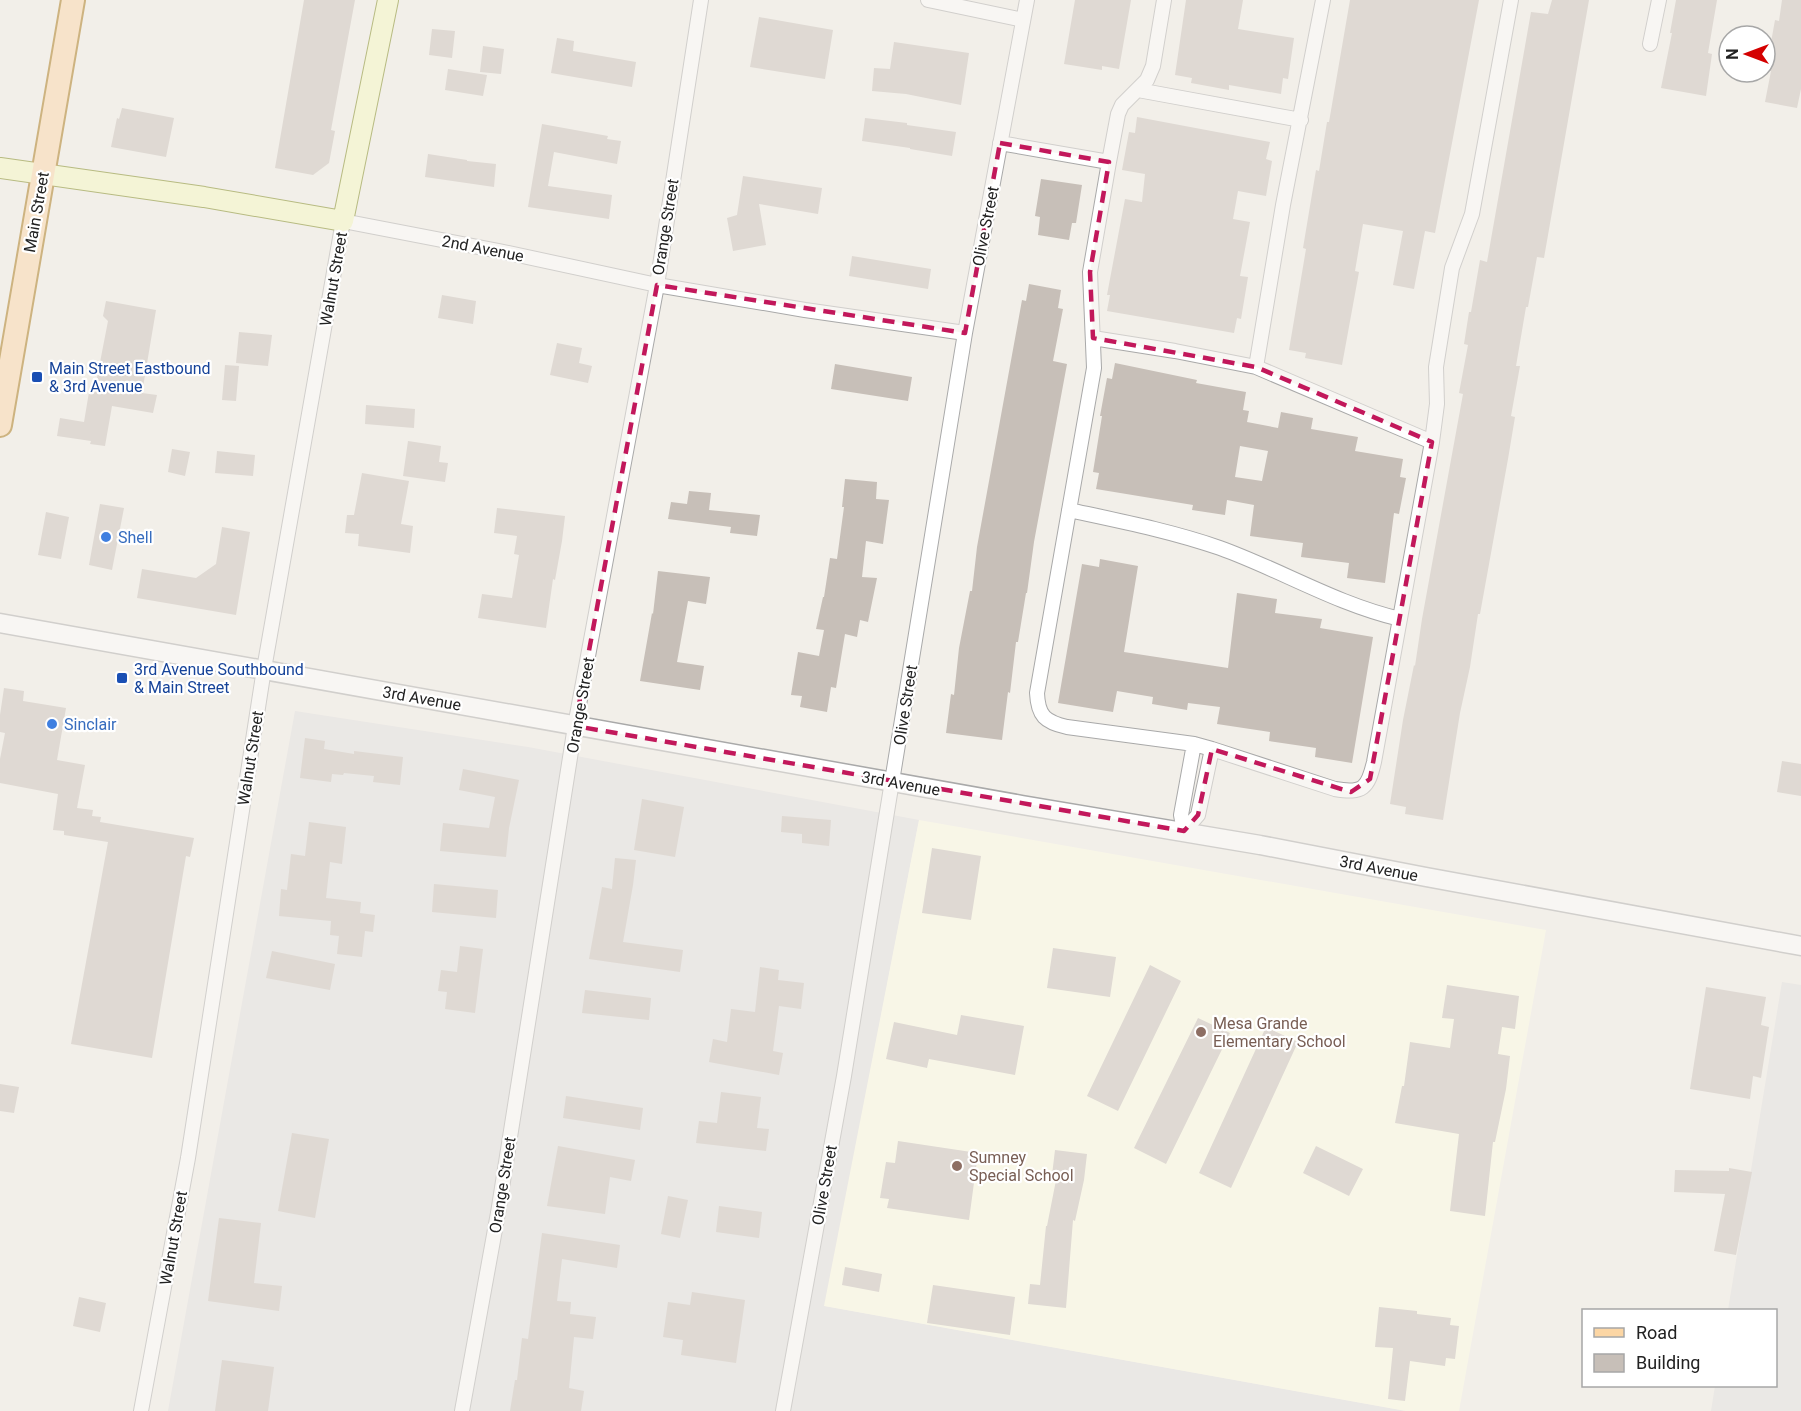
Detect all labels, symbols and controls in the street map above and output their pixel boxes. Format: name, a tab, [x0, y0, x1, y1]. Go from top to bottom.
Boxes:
north arrow	[1717, 24, 1777, 84]
text: N	[1723, 48, 1742, 60]
street label: Main Street	[20, 170, 53, 254]
street label: Orange Street	[648, 178, 682, 277]
street label: Olive Street	[968, 184, 1003, 268]
street label: Walnut Street	[316, 230, 351, 328]
street label: 2nd Avenue	[440, 231, 526, 266]
place label: Main Street Eastbound & 3rd Avenue	[49, 359, 211, 396]
marker: Main Street Eastbound & 3rd Avenue	[30, 370, 44, 384]
place label: Shell	[118, 528, 153, 547]
marker: Shell	[99, 530, 113, 544]
street label: Orange Street	[563, 656, 598, 755]
place label: 3rd Avenue Southbound & Main Street	[134, 660, 304, 697]
street label: Olive Street	[890, 664, 921, 747]
marker: 3rd Avenue Southbound & Main Street	[115, 671, 129, 685]
street label: 3rd Avenue	[381, 682, 463, 715]
street label: Walnut Street	[234, 709, 267, 807]
place label: Sinclair	[64, 715, 117, 734]
marker: Sinclair	[45, 717, 59, 731]
street label: 3rd Avenue	[860, 767, 942, 800]
street label: 3rd Avenue	[1338, 852, 1420, 885]
place label: Mesa Grande Elementary School	[1213, 1014, 1346, 1051]
marker: Mesa Grande Elementary School	[1194, 1025, 1208, 1039]
street label: Orange Street	[485, 1136, 519, 1235]
street label: Olive Street	[808, 1143, 841, 1227]
place label: Sumney Special School	[969, 1148, 1074, 1185]
marker: Sumney Special School	[950, 1159, 964, 1173]
street label: Walnut Street	[156, 1189, 191, 1287]
legend	[1582, 1309, 1777, 1387]
text: Road	[1636, 1322, 1677, 1343]
text: Building	[1636, 1352, 1700, 1373]

